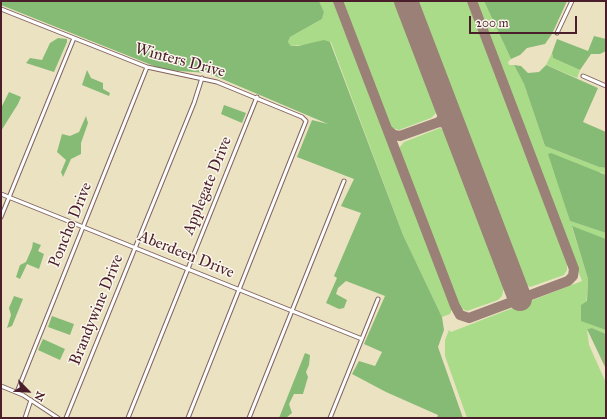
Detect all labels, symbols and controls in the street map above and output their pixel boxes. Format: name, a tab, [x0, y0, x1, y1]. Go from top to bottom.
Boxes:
scale bar	[471, 8, 579, 34]
text: 200 m	[476, 16, 509, 30]
street label: Winters Drive	[133, 40, 227, 82]
street label: Applegate Drive	[180, 134, 236, 238]
street label: Poncho Drive	[45, 180, 97, 270]
street label: Aberdeen Drive	[135, 227, 237, 283]
street label: Brandywine Drive	[66, 252, 128, 368]
north arrow	[8, 371, 48, 411]
text: N	[32, 389, 47, 403]

